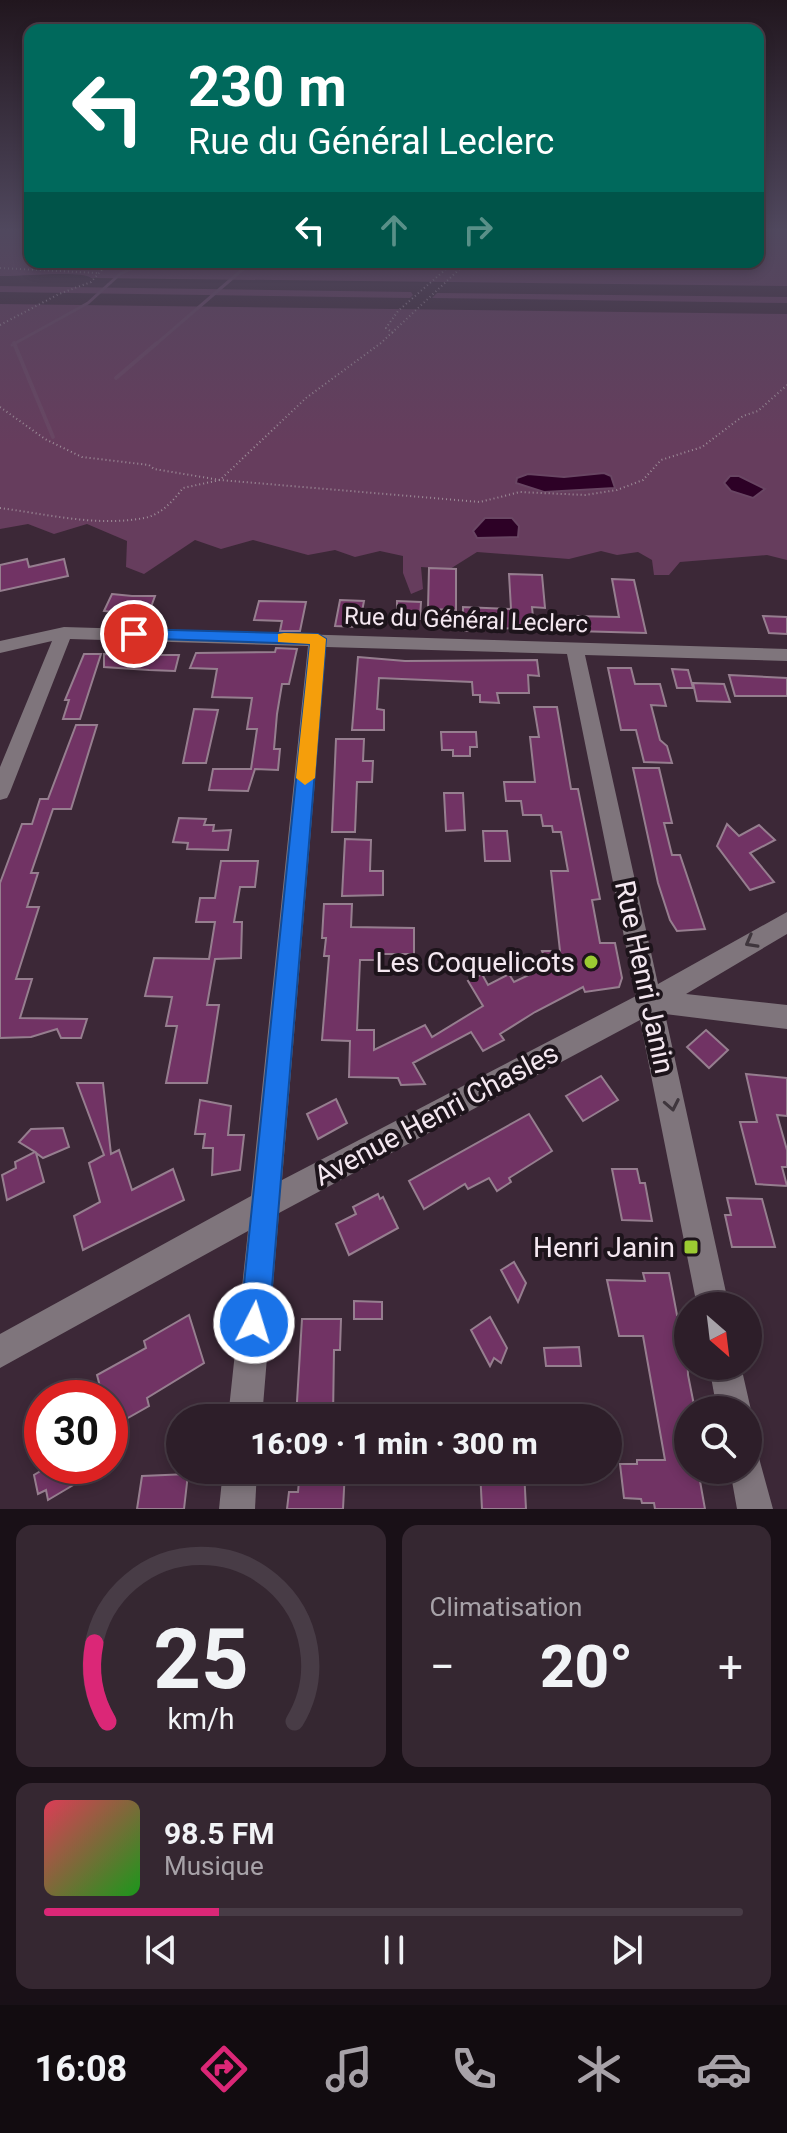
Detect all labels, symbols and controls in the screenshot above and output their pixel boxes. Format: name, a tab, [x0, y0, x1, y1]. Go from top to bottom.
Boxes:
text: 230 m	[188, 54, 347, 120]
icon: left	[56, 56, 160, 160]
text: Rue du Général Leclerc	[188, 121, 554, 163]
icon: left	[288, 208, 332, 252]
icon: ahead	[372, 208, 416, 252]
icon: right	[456, 208, 500, 252]
pin	[100, 600, 168, 668]
street label: Rue du Général Leclerc	[343, 602, 589, 638]
icon: arrive	[112, 612, 156, 656]
street label: Rue Henri Janin	[608, 878, 681, 1077]
one-way arrow	[745, 932, 759, 947]
place label: Les Coquelicots	[375, 946, 575, 979]
marker: Les Coquelicots	[582, 953, 600, 971]
street label: Avenue Henri Chasles	[309, 1036, 564, 1193]
one-way arrow	[663, 1098, 680, 1111]
place label: Henri Janin	[533, 1231, 675, 1264]
marker: Henri Janin	[682, 1238, 700, 1256]
position arrow	[212, 1281, 296, 1365]
north arrow	[674, 1292, 762, 1380]
map controls	[674, 1292, 762, 1484]
speed limit sign: 30	[24, 1380, 128, 1484]
button: search	[674, 1396, 762, 1484]
text: 16:09 · 1 min · 300 m	[250, 1426, 538, 1461]
text: Climatisation	[430, 1592, 582, 1622]
text: 25	[153, 1611, 248, 1708]
text: 20°	[540, 1631, 633, 1702]
text: −	[430, 1641, 455, 1693]
text: +	[718, 1641, 743, 1693]
text: km/h	[167, 1702, 234, 1736]
text: 98.5 FM	[164, 1816, 275, 1851]
text: Musique	[164, 1851, 264, 1881]
icon: previous	[139, 1928, 183, 1972]
icon: pause	[372, 1928, 416, 1972]
icon: next	[605, 1928, 649, 1972]
icon: directions	[196, 2041, 252, 2097]
icon: music	[321, 2041, 377, 2097]
icon: phone	[446, 2041, 502, 2097]
icon: climate	[571, 2041, 627, 2097]
icon: car	[696, 2041, 752, 2097]
text: 16:08	[35, 2048, 127, 2090]

